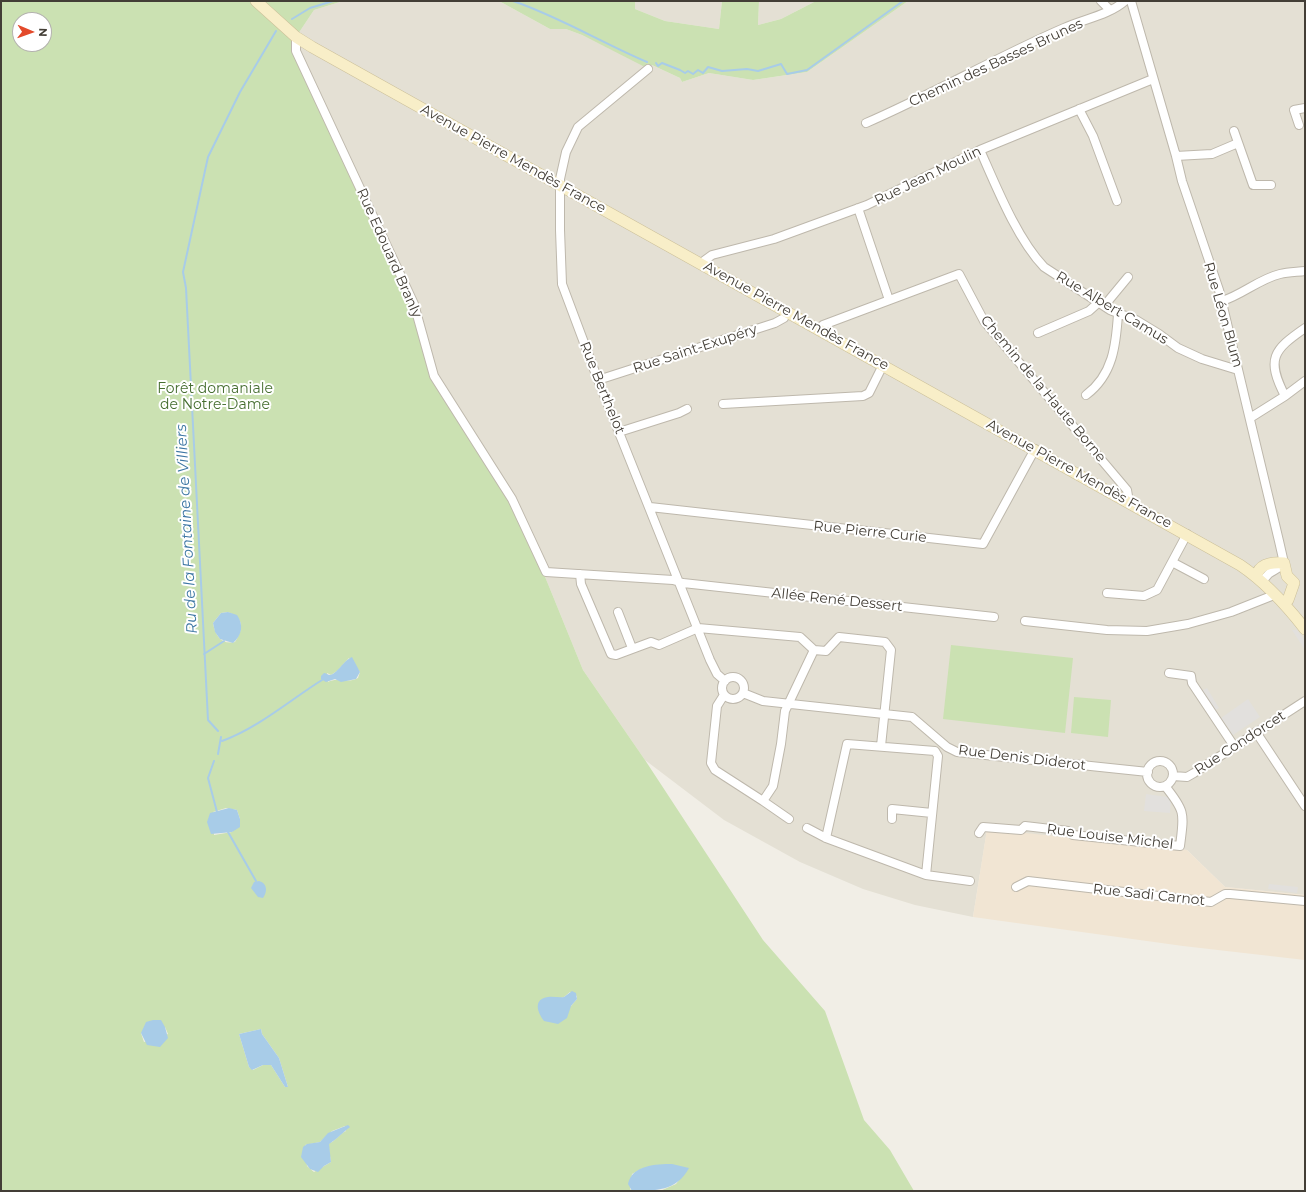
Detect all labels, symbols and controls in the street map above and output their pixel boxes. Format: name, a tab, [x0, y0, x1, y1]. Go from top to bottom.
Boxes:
north arrow	[12, 12, 52, 52]
street label: Chemin des Basses Brunes	[906, 15, 1086, 111]
text: N	[36, 28, 50, 37]
street label: Avenue Pierre Mendès France	[417, 101, 609, 217]
street label: Rue Jean Moulin	[872, 143, 984, 209]
street label: Rue Edouard Branly	[353, 186, 425, 320]
street label: Avenue Pierre Mendès France	[700, 258, 892, 374]
street label: Rue Léon Blum	[1200, 260, 1246, 370]
street label: Rue Albert Camus	[1053, 268, 1171, 348]
street label: Chemin de la Haute Borne	[977, 312, 1109, 466]
street label: Rue Saint-Exupéry	[631, 321, 759, 377]
street label: Rue Berthelot	[576, 339, 628, 437]
park label: Forêt domaniale de Notre-Dame	[157, 381, 273, 414]
street label: Avenue Pierre Mendès France	[983, 416, 1175, 532]
water label: Ru de la Fontaine de Villiers	[173, 424, 201, 634]
street label: Rue Pierre Curie	[813, 518, 927, 546]
street label: Allée René Dessert	[771, 585, 903, 615]
street label: Rue Condorcet	[1191, 707, 1289, 779]
street label: Rue Denis Diderot	[957, 742, 1087, 774]
street label: Rue Louise Michel	[1046, 821, 1174, 853]
street label: Rue Sadi Carnot	[1092, 881, 1206, 909]

